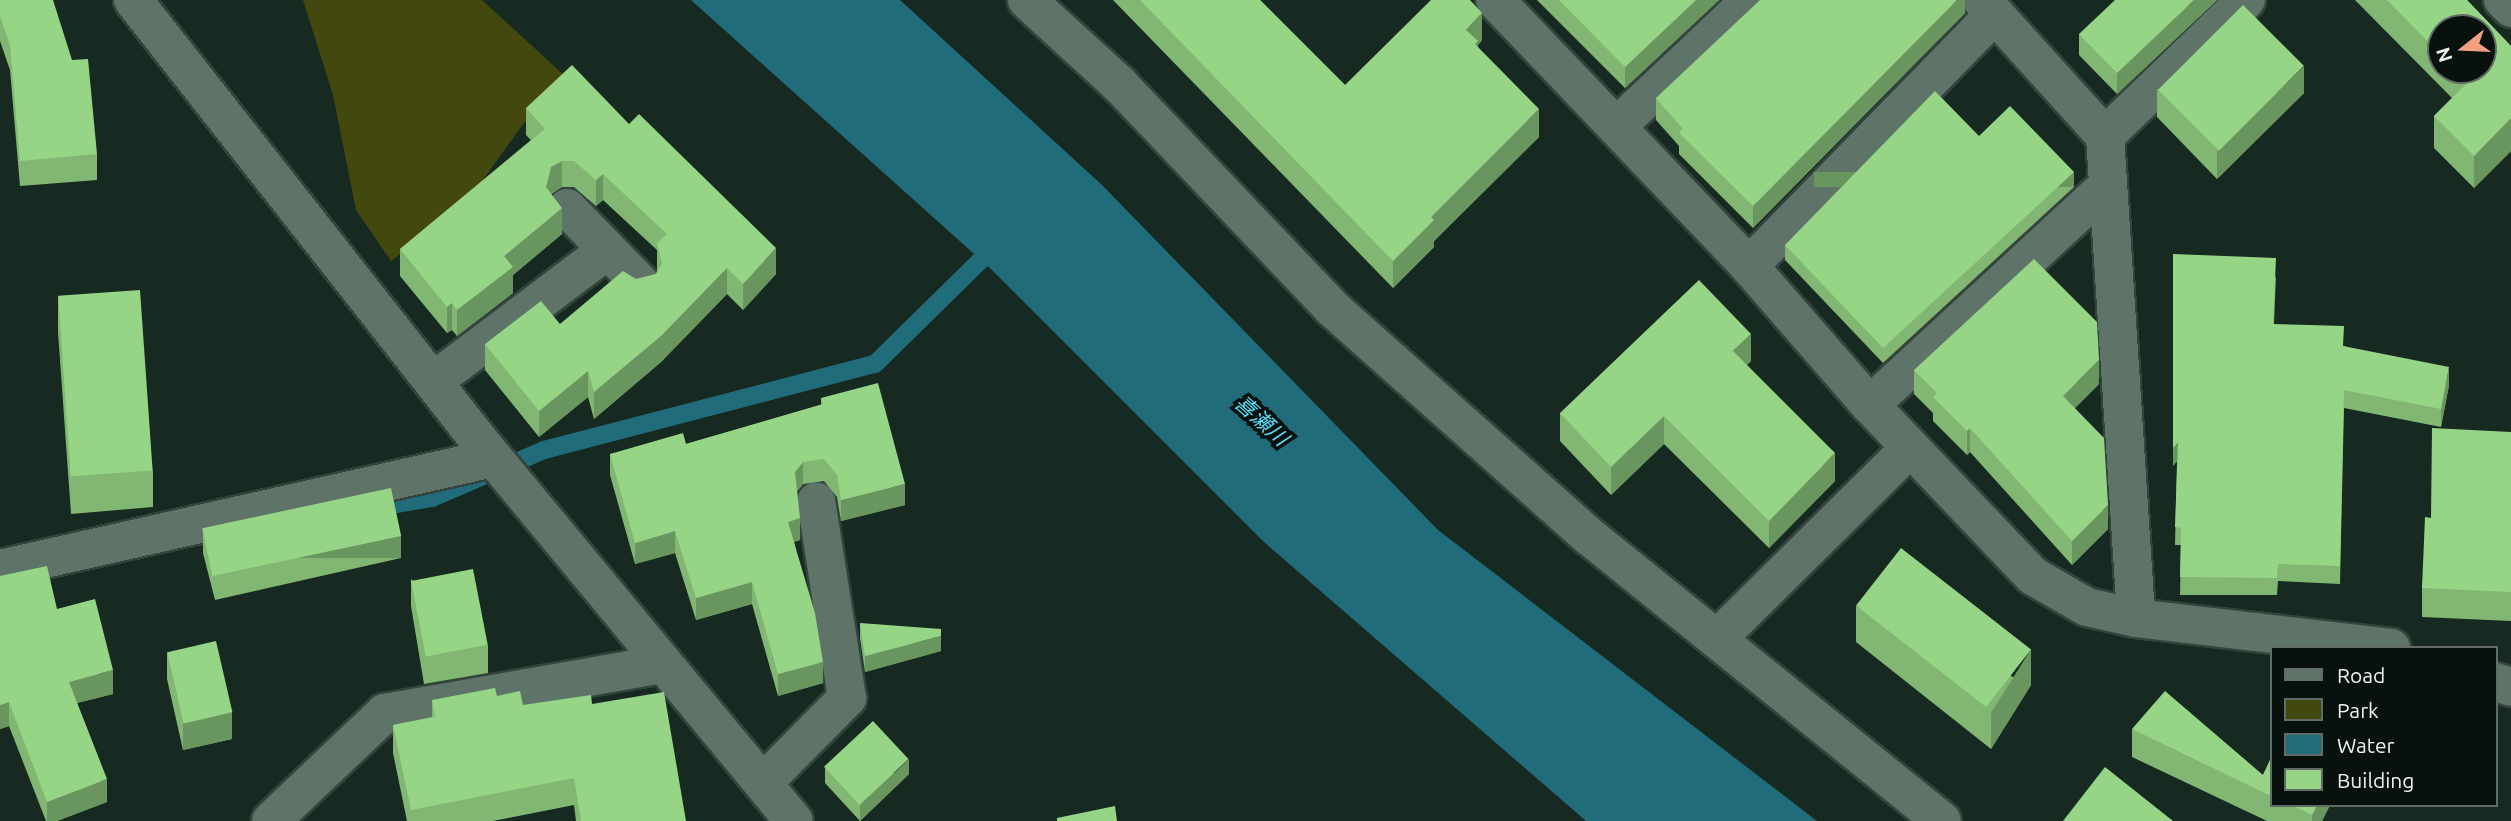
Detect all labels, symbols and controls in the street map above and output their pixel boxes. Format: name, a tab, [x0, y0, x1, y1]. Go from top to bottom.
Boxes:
north arrow	[2427, 14, 2497, 84]
text: N	[2431, 45, 2457, 65]
water label: 喜瀬川	[1230, 390, 1294, 450]
legend	[2270, 646, 2497, 807]
text: Road	[2337, 663, 2385, 687]
text: Park	[2337, 698, 2379, 722]
text: Water	[2337, 733, 2395, 757]
text: Building	[2337, 768, 2414, 792]

